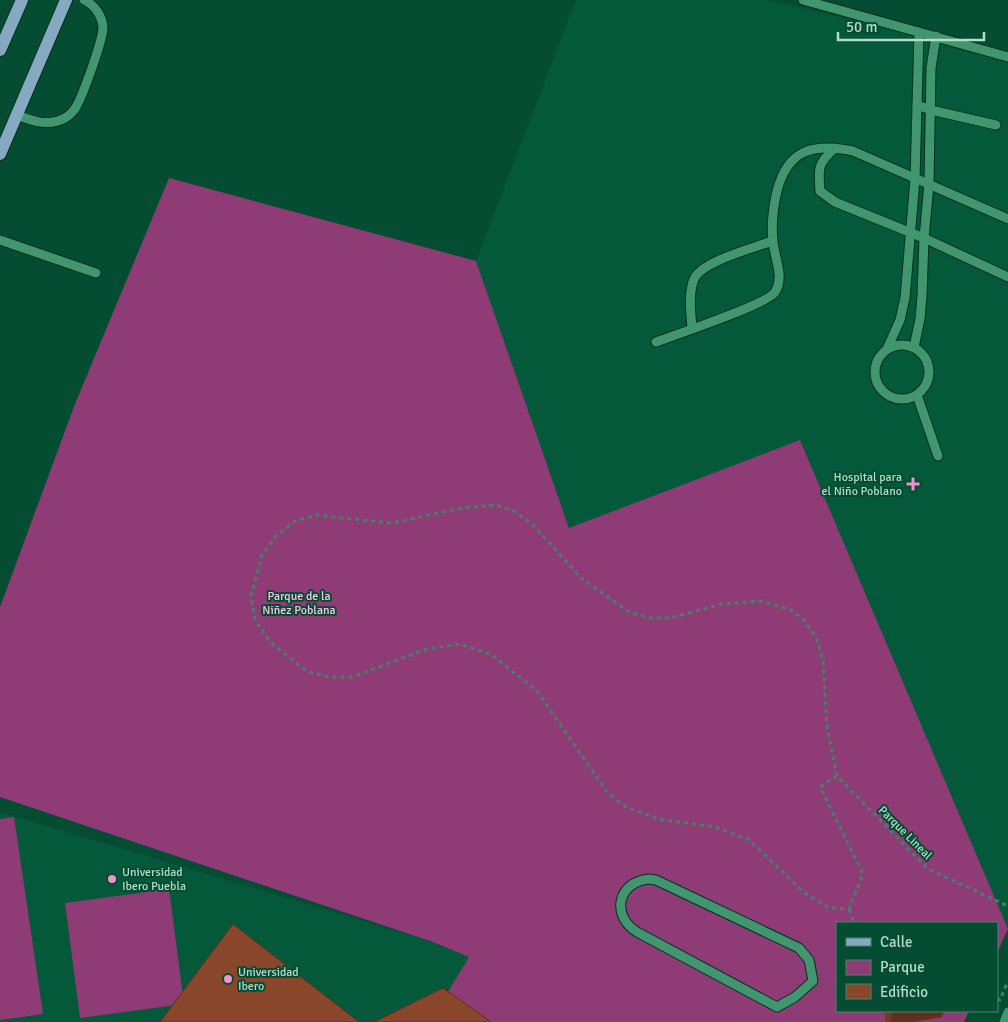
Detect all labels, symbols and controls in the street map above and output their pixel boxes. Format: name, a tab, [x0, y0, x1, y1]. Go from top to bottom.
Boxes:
scale bar	[838, 10, 984, 42]
text: 50 m	[846, 18, 877, 36]
place label: Hospital para el Niño Poblano	[822, 470, 902, 499]
marker: Hospital para el Niño Poblano	[906, 477, 920, 491]
park label: Parque de la Niñez Poblana	[262, 589, 336, 618]
street label: Parque Lineal	[875, 803, 935, 863]
place label: Universidad Ibero Puebla	[122, 865, 186, 894]
marker: Universidad Ibero Puebla	[106, 873, 118, 885]
legend	[836, 922, 998, 1012]
text: Calle	[880, 933, 913, 951]
text: Parque	[880, 958, 925, 976]
place label: Universidad Ibero	[238, 965, 299, 994]
marker: Universidad Ibero	[222, 973, 234, 985]
text: Edificio	[880, 983, 928, 1001]

